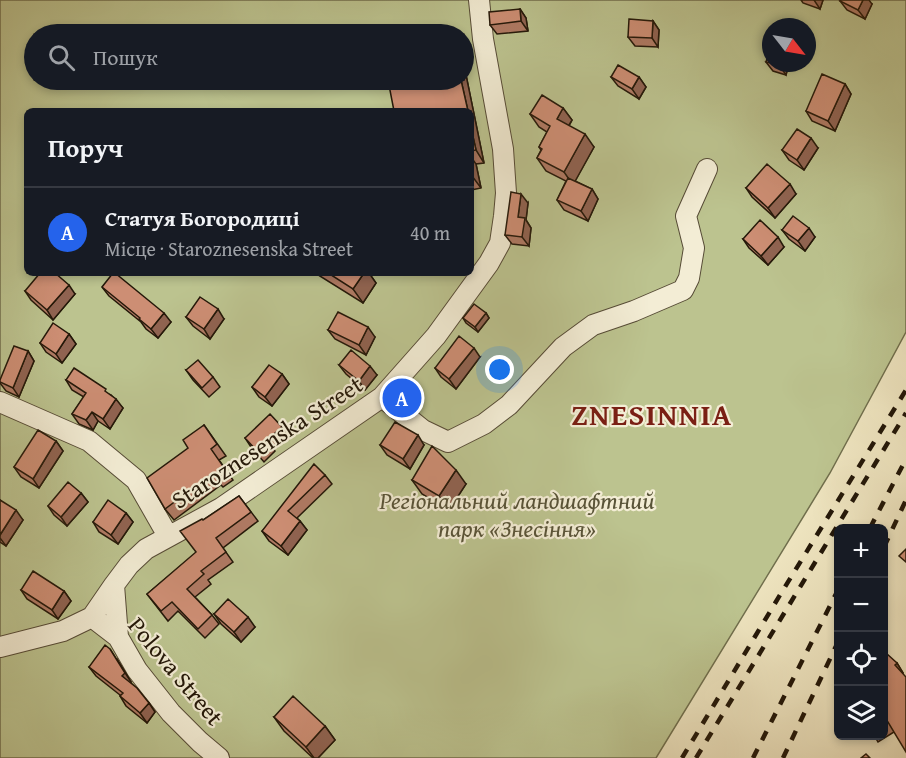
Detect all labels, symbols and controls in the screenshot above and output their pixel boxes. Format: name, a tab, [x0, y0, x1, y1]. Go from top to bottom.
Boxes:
north arrow	[762, 18, 816, 72]
search box	[24, 24, 474, 90]
icon: search	[45, 41, 78, 74]
text: Пошук	[93, 41, 158, 73]
text: Поруч	[48, 128, 123, 167]
text: Статуя Богородиці	[105, 202, 300, 234]
text: A	[61, 218, 74, 247]
text: 40 m	[410, 218, 450, 247]
text: Місце · Staroznesenska Street	[105, 234, 353, 263]
your location	[485, 355, 514, 384]
street label: Staroznesenska Street	[164, 367, 370, 517]
pin: A	[382, 376, 422, 420]
district label: ZNESINNIA	[571, 392, 733, 436]
park label: Регіональний ландшафтний парк «Знесіння»	[378, 483, 655, 546]
map controls	[834, 524, 888, 740]
button: +	[834, 524, 888, 578]
button: −	[834, 578, 888, 632]
street label: Polova Street	[120, 609, 232, 733]
button: locate	[834, 632, 888, 686]
button: layers	[834, 686, 888, 740]

